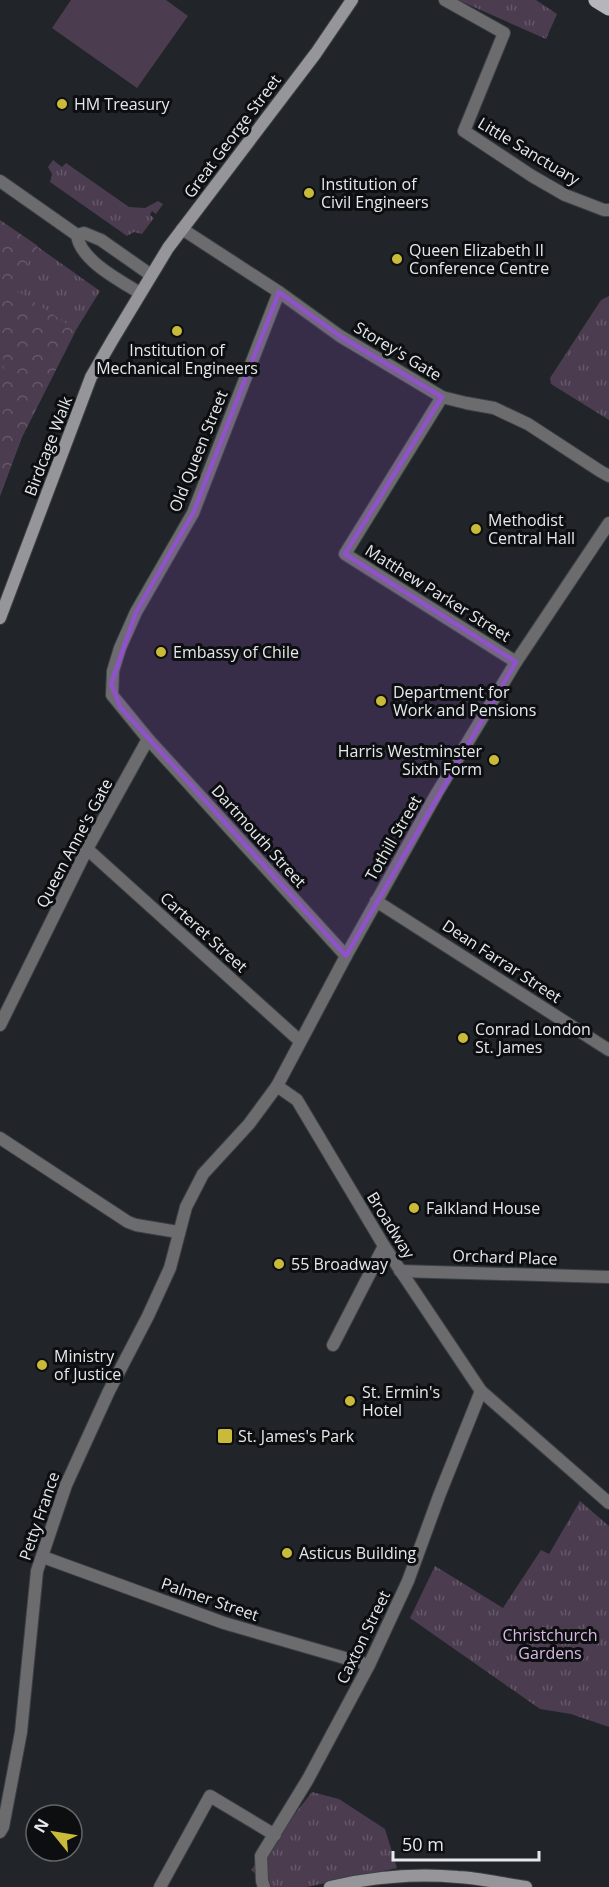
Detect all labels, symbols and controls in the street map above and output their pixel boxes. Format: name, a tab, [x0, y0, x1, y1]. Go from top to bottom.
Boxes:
street label: Great George Street	[178, 70, 286, 202]
place label: HM Treasury	[74, 93, 171, 115]
marker: HM Treasury	[55, 97, 69, 111]
street label: Little Sanctuary	[474, 112, 585, 191]
place label: Institution of Civil Engineers	[321, 173, 429, 213]
marker: Institution of Civil Engineers	[302, 186, 316, 200]
place label: Queen Elizabeth II Conference Centre	[409, 239, 549, 279]
marker: Queen Elizabeth II Conference Centre	[390, 252, 404, 266]
street label: Storey's Gate	[350, 316, 446, 386]
marker: Institution of Mechanical Engineers	[170, 324, 184, 338]
place label: Institution of Mechanical Engineers	[96, 339, 258, 379]
street label: Old Queen Street	[164, 387, 233, 515]
street label: Birdcage Walk	[19, 392, 77, 499]
place label: Methodist Central Hall	[488, 509, 575, 549]
marker: Methodist Central Hall	[469, 522, 483, 536]
street label: Matthew Parker Street	[361, 539, 515, 647]
place label: Embassy of Chile	[173, 641, 299, 663]
marker: Embassy of Chile	[154, 645, 168, 659]
place label: Department for Work and Pensions	[393, 681, 536, 721]
marker: Department for Work and Pensions	[374, 694, 388, 708]
place label: Harris Westminster Sixth Form	[338, 740, 482, 780]
marker: Harris Westminster Sixth Form	[487, 753, 501, 767]
street label: Queen Anne's Gate	[31, 775, 117, 911]
street label: Dartmouth Street	[207, 780, 311, 892]
street label: Tothill Street	[360, 791, 426, 885]
street label: Carteret Street	[156, 887, 253, 977]
street label: Dean Farrar Street	[438, 914, 566, 1008]
place label: Conrad London St. James	[475, 1018, 591, 1058]
marker: Conrad London St. James	[456, 1031, 470, 1045]
street label: Broadway	[362, 1188, 421, 1263]
place label: Falkland House	[426, 1197, 540, 1219]
marker: Falkland House	[407, 1201, 421, 1215]
street label: Orchard Place	[452, 1244, 558, 1270]
place label: 55 Broadway	[291, 1253, 389, 1275]
marker: 55 Broadway	[272, 1257, 286, 1271]
place label: Ministry of Justice	[54, 1345, 121, 1385]
marker: Ministry of Justice	[35, 1358, 49, 1372]
place label: St. Ermin's Hotel	[362, 1381, 440, 1421]
marker: St. Ermin's Hotel	[343, 1394, 357, 1408]
place label: St. James's Park	[238, 1425, 355, 1447]
marker: St. James's Park	[216, 1427, 234, 1445]
street label: Petty France	[14, 1469, 64, 1563]
place label: Asticus Building	[299, 1542, 417, 1564]
marker: Asticus Building	[280, 1546, 294, 1560]
street label: Palmer Street	[158, 1572, 262, 1626]
street label: Caxton Street	[331, 1586, 395, 1687]
park label: Christchurch Gardens	[502, 1624, 598, 1664]
north arrow	[24, 1803, 84, 1863]
text: N	[28, 1814, 54, 1837]
scale bar	[393, 1824, 538, 1862]
text: 50 m	[402, 1832, 444, 1856]

